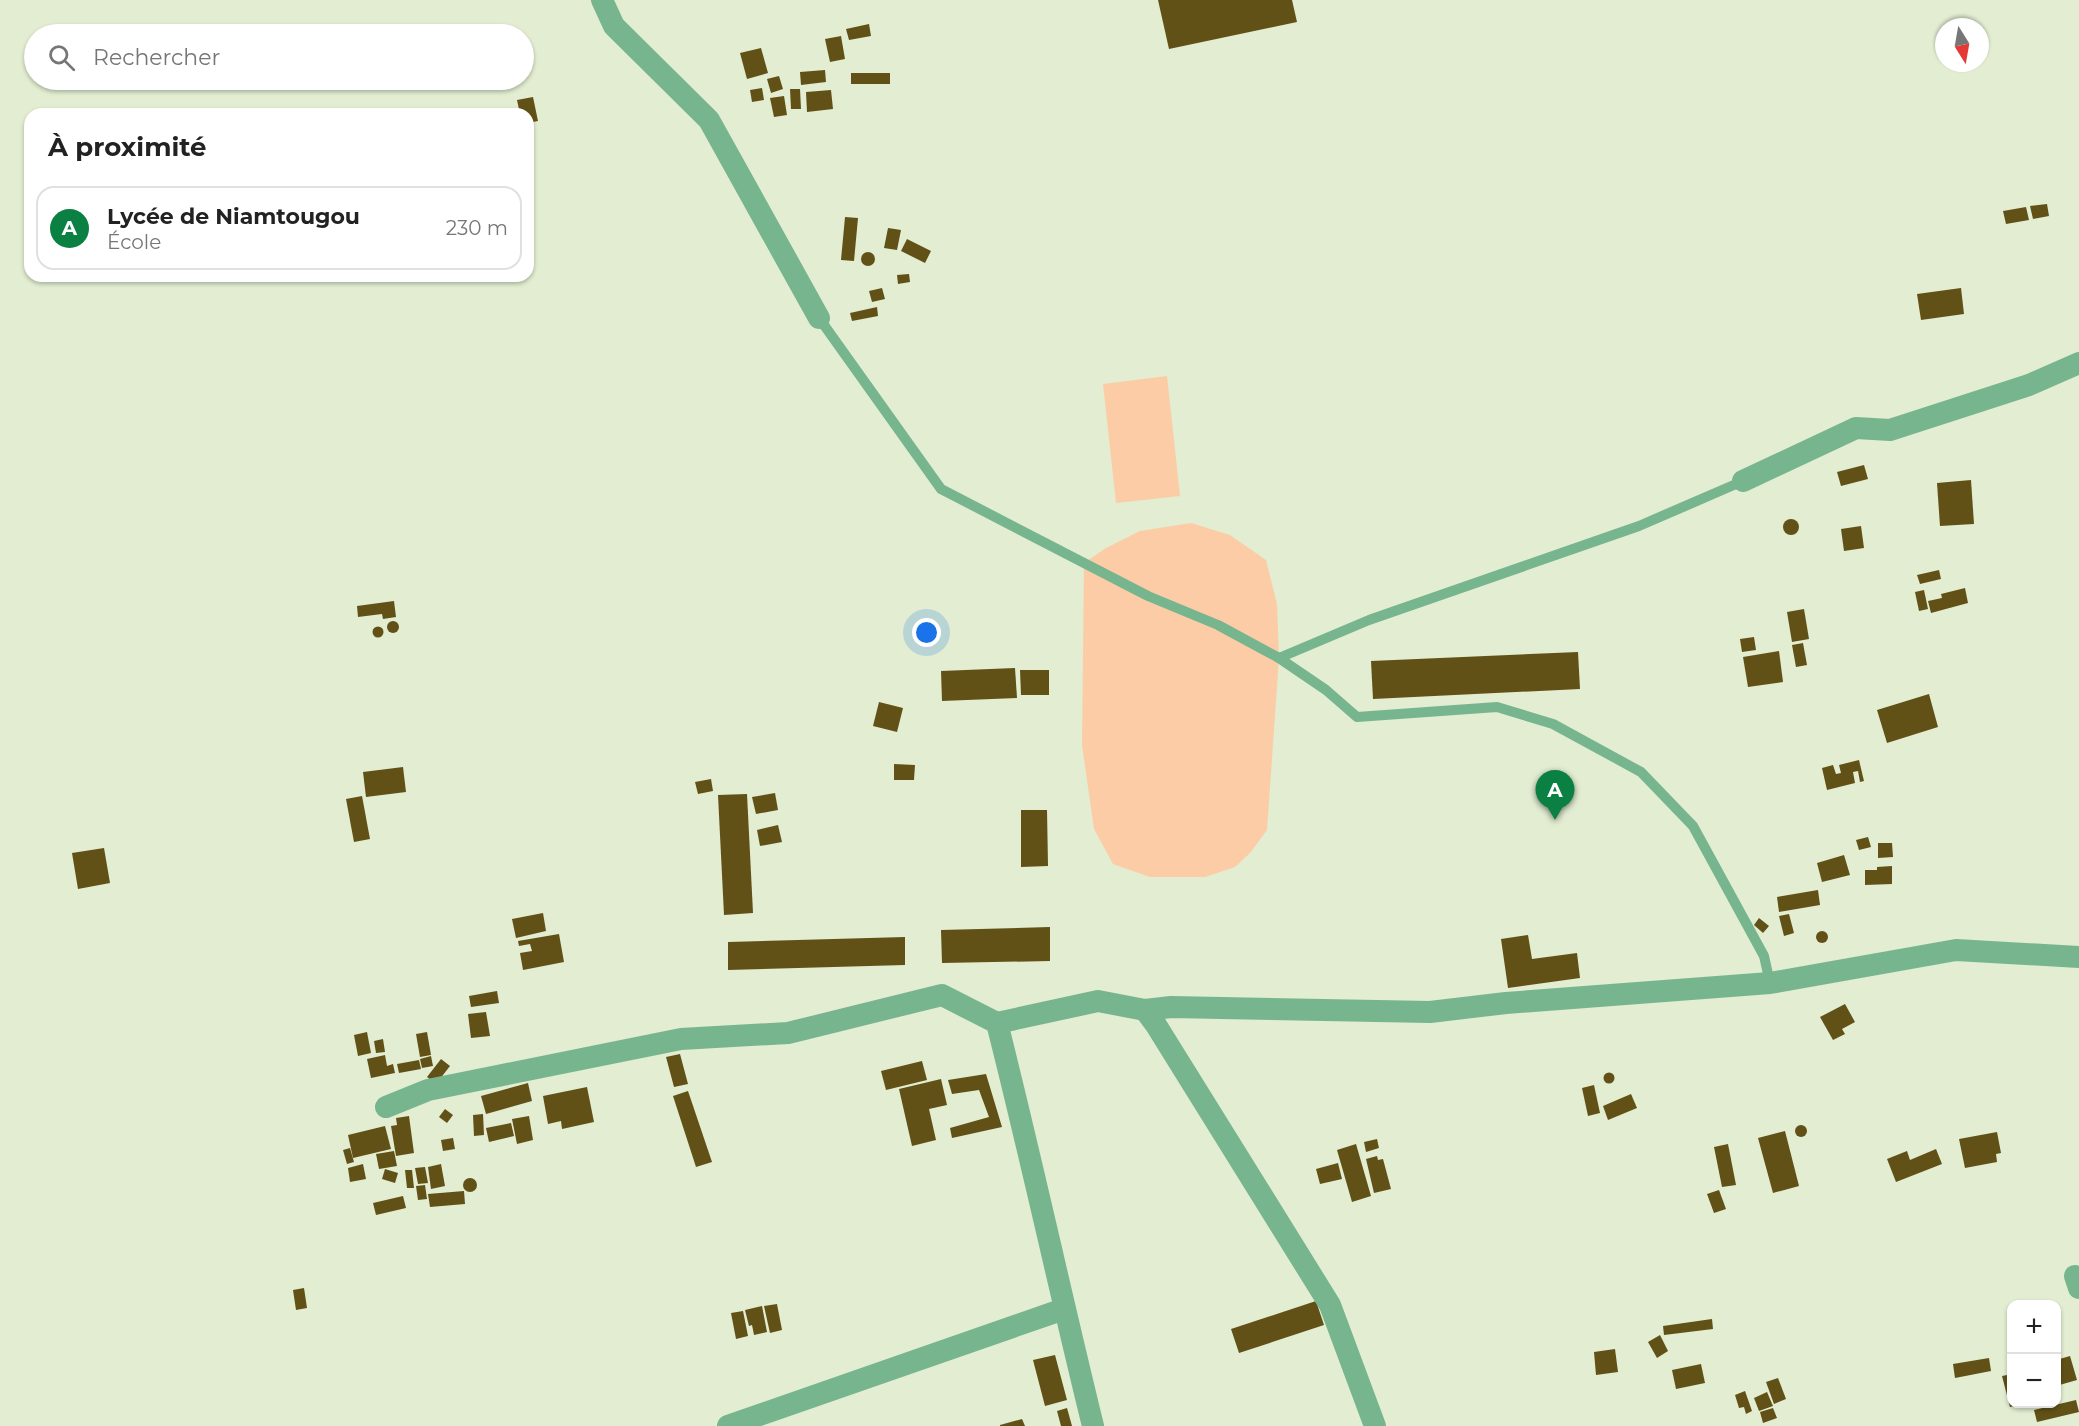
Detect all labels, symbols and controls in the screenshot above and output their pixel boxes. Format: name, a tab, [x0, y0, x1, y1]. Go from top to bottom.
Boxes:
north arrow	[1935, 18, 1989, 72]
search box	[24, 24, 534, 90]
icon: search	[45, 41, 78, 74]
text: Rechercher	[93, 44, 220, 71]
text: À proximité	[48, 131, 207, 163]
text: Lycée de Niamtougou	[107, 203, 360, 230]
text: A	[62, 216, 77, 240]
text: 230 m	[446, 216, 508, 240]
text: École	[107, 230, 161, 254]
your location	[912, 618, 941, 647]
pin: A	[1536, 770, 1574, 820]
map controls	[2007, 1300, 2061, 1408]
button: +	[2007, 1300, 2061, 1354]
button: −	[2007, 1354, 2061, 1408]

